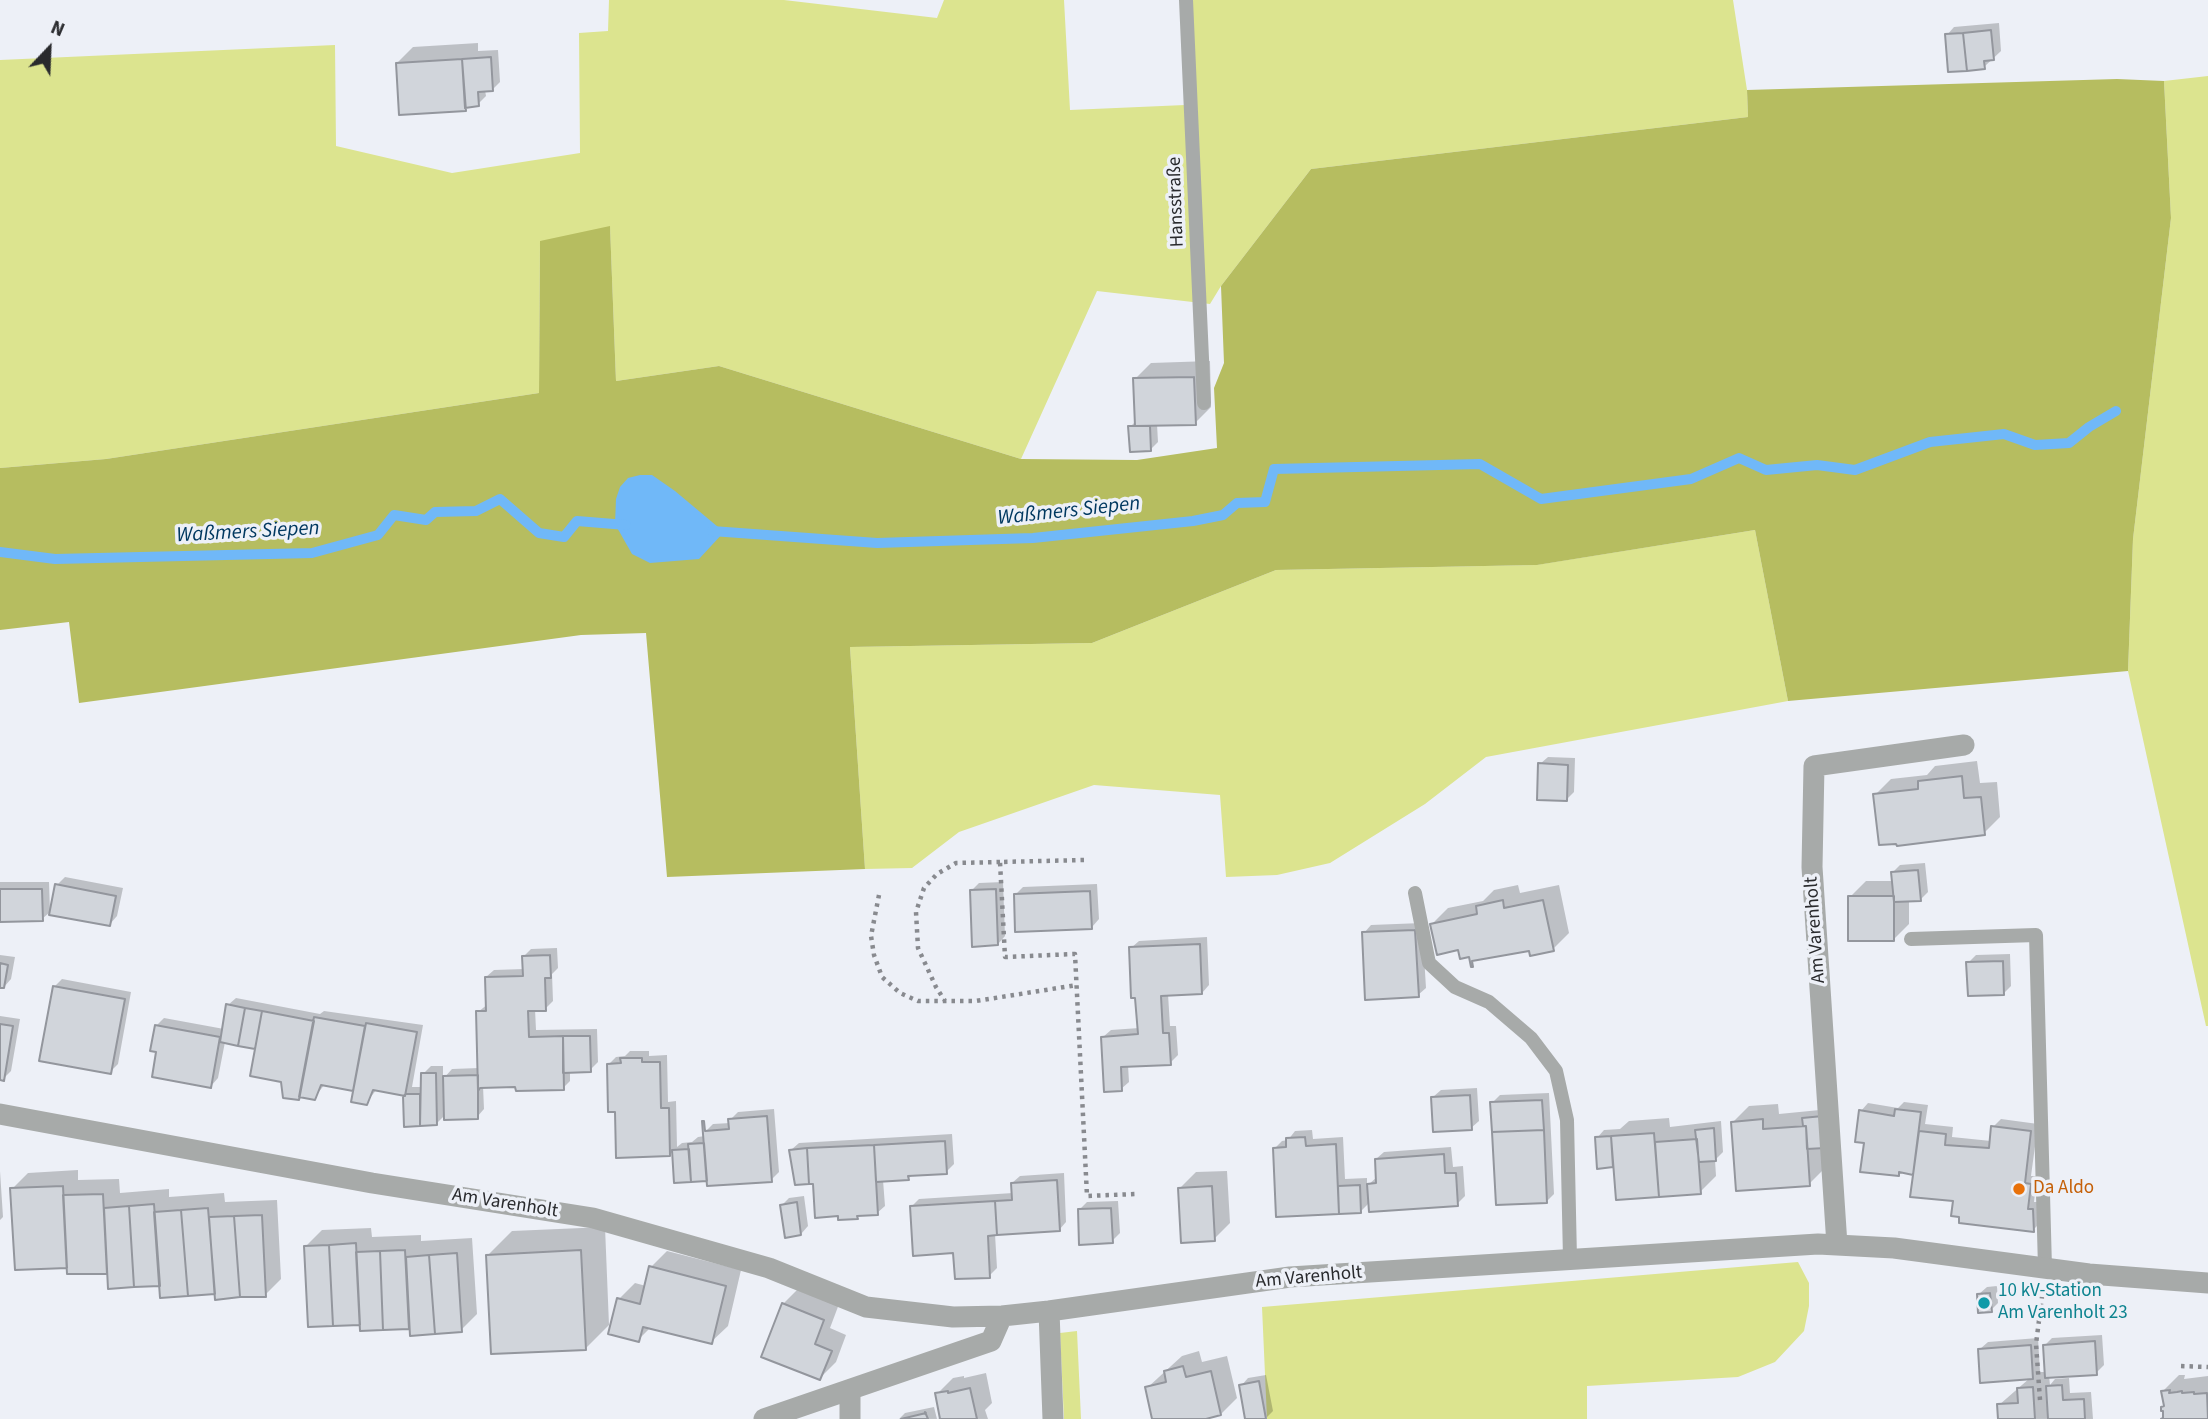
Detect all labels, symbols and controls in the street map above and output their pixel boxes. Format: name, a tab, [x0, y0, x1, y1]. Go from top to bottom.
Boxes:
north arrow	[14, 14, 84, 84]
text: N	[46, 14, 68, 44]
street label: Hansstraße	[1164, 156, 1190, 248]
water label: Waßmers Siepen	[996, 492, 1142, 532]
water label: Waßmers Siepen	[176, 517, 320, 549]
street label: Am Varenholt	[1801, 876, 1831, 984]
place label: Da Aldo	[2033, 1178, 2094, 1200]
marker: Da Aldo	[2011, 1181, 2027, 1197]
street label: Am Varenholt	[450, 1184, 560, 1224]
street label: Am Varenholt	[1255, 1262, 1363, 1294]
place label: 10 kV-Station Am Varenholt 23	[1998, 1281, 2128, 1325]
marker: 10 kV-Station Am Varenholt 23	[1976, 1295, 1992, 1311]

